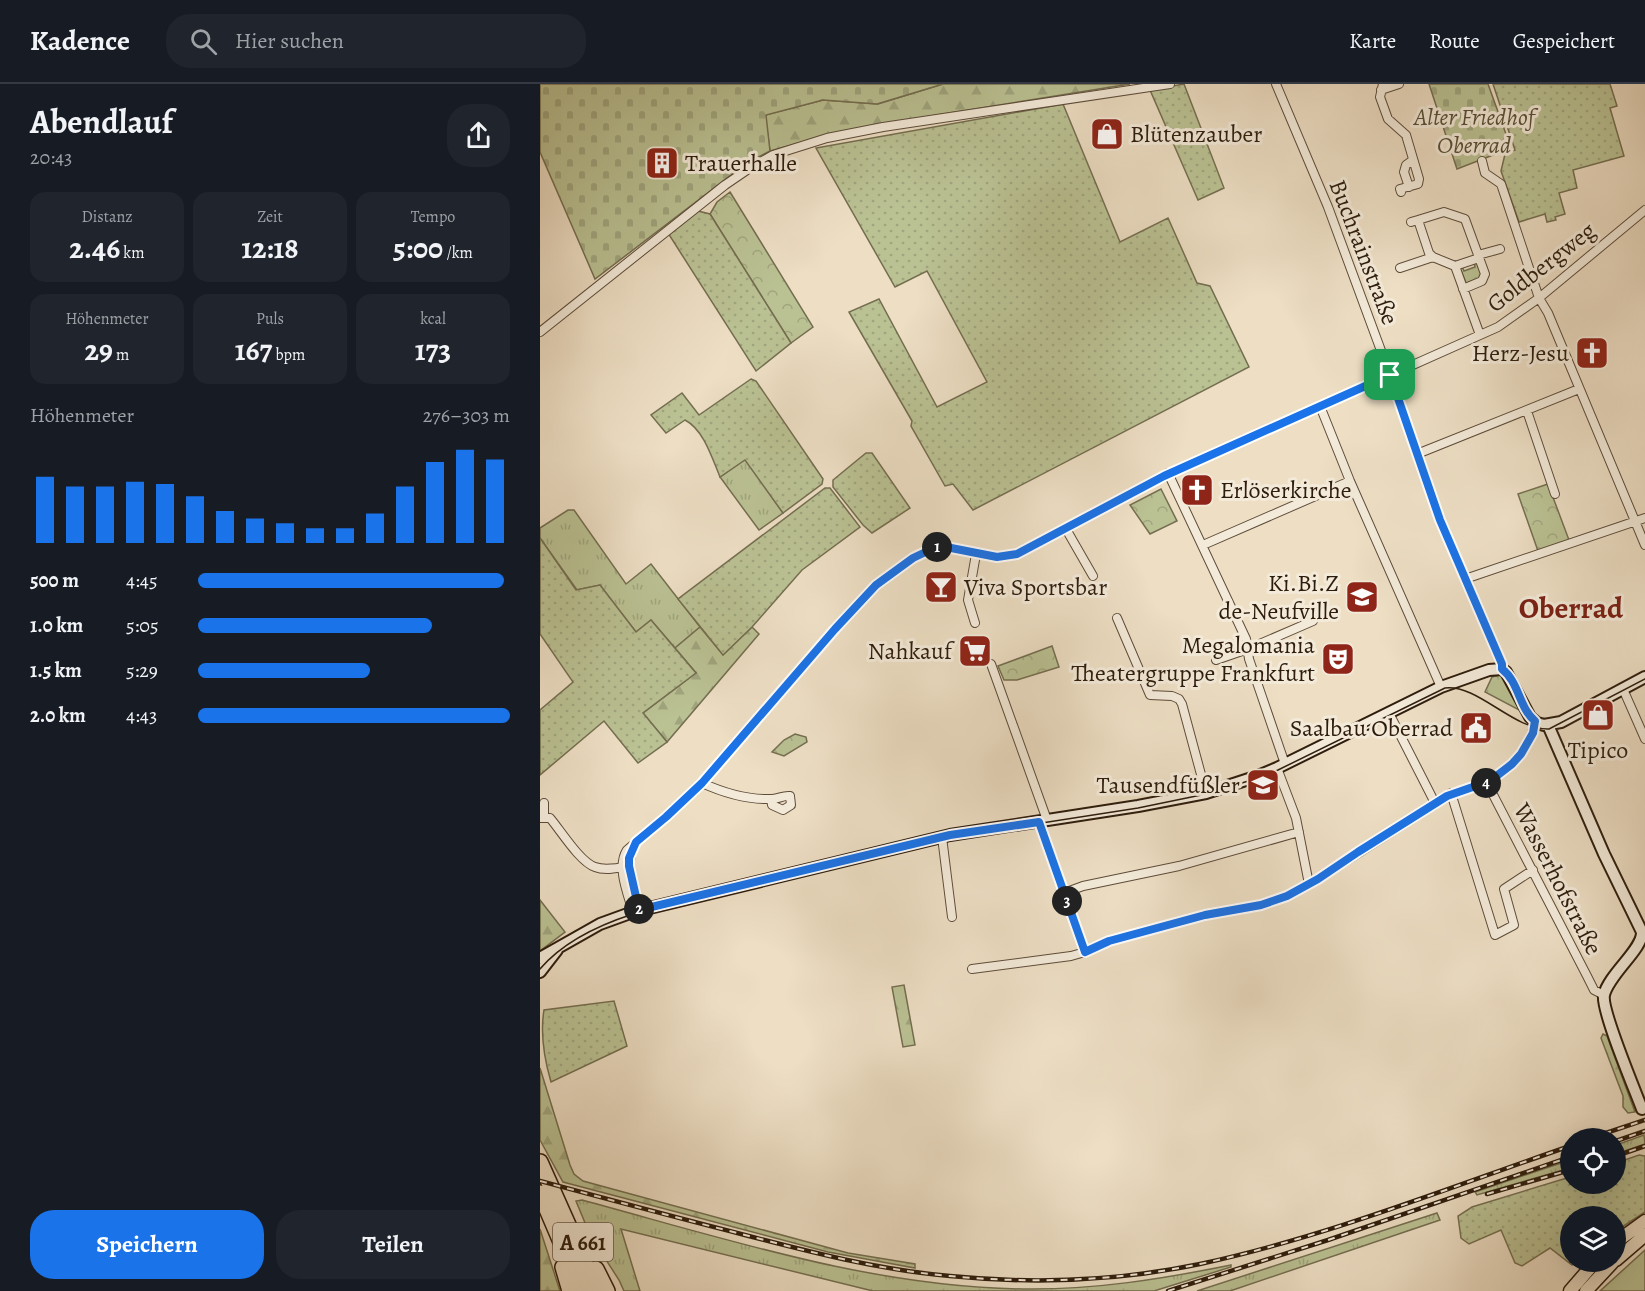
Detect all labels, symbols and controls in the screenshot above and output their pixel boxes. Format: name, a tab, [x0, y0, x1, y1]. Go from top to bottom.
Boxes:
search box	[166, 14, 586, 68]
text: Kadence	[30, 22, 130, 60]
icon: search	[187, 25, 220, 58]
text: Hier suchen	[235, 26, 344, 56]
text: Karte	[1349, 27, 1396, 55]
text: Route	[1429, 27, 1480, 55]
text: Gespeichert	[1513, 27, 1615, 55]
text: Abendlauf	[30, 99, 173, 144]
park label: Alter Friedhof Oberrad	[1412, 101, 1539, 161]
button: share	[447, 104, 510, 167]
shop icon: Blütenzauber	[1089, 116, 1125, 152]
place label: Blütenzauber	[1130, 118, 1262, 150]
text: 20:43	[30, 144, 72, 171]
building icon: Trauerhalle	[644, 145, 680, 181]
place label: Trauerhalle	[685, 147, 797, 179]
street label: Buchrainstraße	[1322, 175, 1406, 329]
text: Distanz	[81, 206, 133, 228]
text: Zeit	[257, 206, 283, 228]
text: Tempo	[411, 206, 455, 228]
street label: Goldbergweg	[1480, 215, 1602, 319]
text: 2.46	[69, 228, 120, 268]
text: 12:18	[241, 228, 299, 268]
text: 5:00	[393, 228, 443, 268]
text: km	[120, 242, 145, 264]
text: /km	[443, 242, 473, 264]
text: Höhenmeter	[65, 308, 149, 330]
text: Puls	[256, 308, 284, 330]
text: kcal	[420, 308, 446, 330]
text: 29	[85, 330, 113, 370]
text: 167	[235, 330, 272, 370]
text: 173	[415, 330, 451, 370]
church icon: Herz-Jesu	[1574, 335, 1610, 371]
place label: Herz-Jesu	[1472, 337, 1569, 369]
text: m	[113, 344, 129, 366]
text: bpm	[272, 344, 305, 366]
pin	[1364, 349, 1415, 400]
icon: arrive	[1373, 358, 1406, 391]
text: Höhenmeter	[30, 402, 134, 429]
text: 276–303 m	[423, 402, 510, 429]
church icon: Erlöserkirche	[1179, 472, 1215, 508]
place label: Erlöserkirche	[1220, 474, 1351, 506]
pin: 1	[922, 532, 952, 562]
text: 1	[934, 536, 940, 558]
text: 500 m	[30, 567, 79, 594]
text: 4:45	[126, 567, 157, 594]
place label: Ki.Bi.Z de-Neufville	[1219, 567, 1339, 627]
bar icon: Viva Sportsbar	[923, 569, 959, 605]
place label: Viva Sportsbar	[963, 571, 1107, 603]
school or university icon: Ki.Bi.Z de-Neufville	[1344, 579, 1380, 615]
district label: Oberrad	[1519, 588, 1624, 628]
text: 1.0 km	[30, 612, 83, 639]
text: 5:05	[126, 612, 159, 639]
place label: Megalomania Theatergruppe Frankfurt	[1071, 629, 1316, 689]
supermarket icon: Nahkauf	[957, 633, 993, 669]
place label: Nahkauf	[868, 635, 955, 667]
theatre icon: Megalomania Theatergruppe Frankfurt	[1320, 641, 1356, 677]
text: 1.5 km	[30, 657, 82, 684]
text: 5:29	[126, 657, 158, 684]
shop icon: Tipico	[1580, 697, 1616, 733]
text: 2.0 km	[30, 702, 86, 729]
text: 4:43	[126, 702, 157, 729]
public building icon: Saalbau Oberrad	[1458, 710, 1494, 746]
place label: Saalbau Oberrad	[1290, 712, 1453, 744]
place label: Tipico	[1568, 734, 1628, 766]
school or university icon: Tausendfüßler	[1245, 767, 1281, 803]
pin: 4	[1471, 768, 1501, 798]
place label: Tausendfüßler	[1097, 769, 1240, 801]
text: 4	[1482, 772, 1490, 794]
street label: Wasserhofstraße	[1506, 797, 1610, 960]
pin: 3	[1052, 886, 1082, 916]
text: 3	[1064, 890, 1070, 912]
pin: 2	[624, 894, 654, 924]
text: 2	[635, 898, 643, 920]
map controls	[1560, 1128, 1626, 1272]
button: locate	[1560, 1128, 1626, 1194]
button: layers	[1560, 1206, 1626, 1272]
button: Speichern	[30, 1210, 264, 1279]
button: Teilen	[276, 1210, 510, 1279]
road number: A 661	[553, 1223, 613, 1261]

